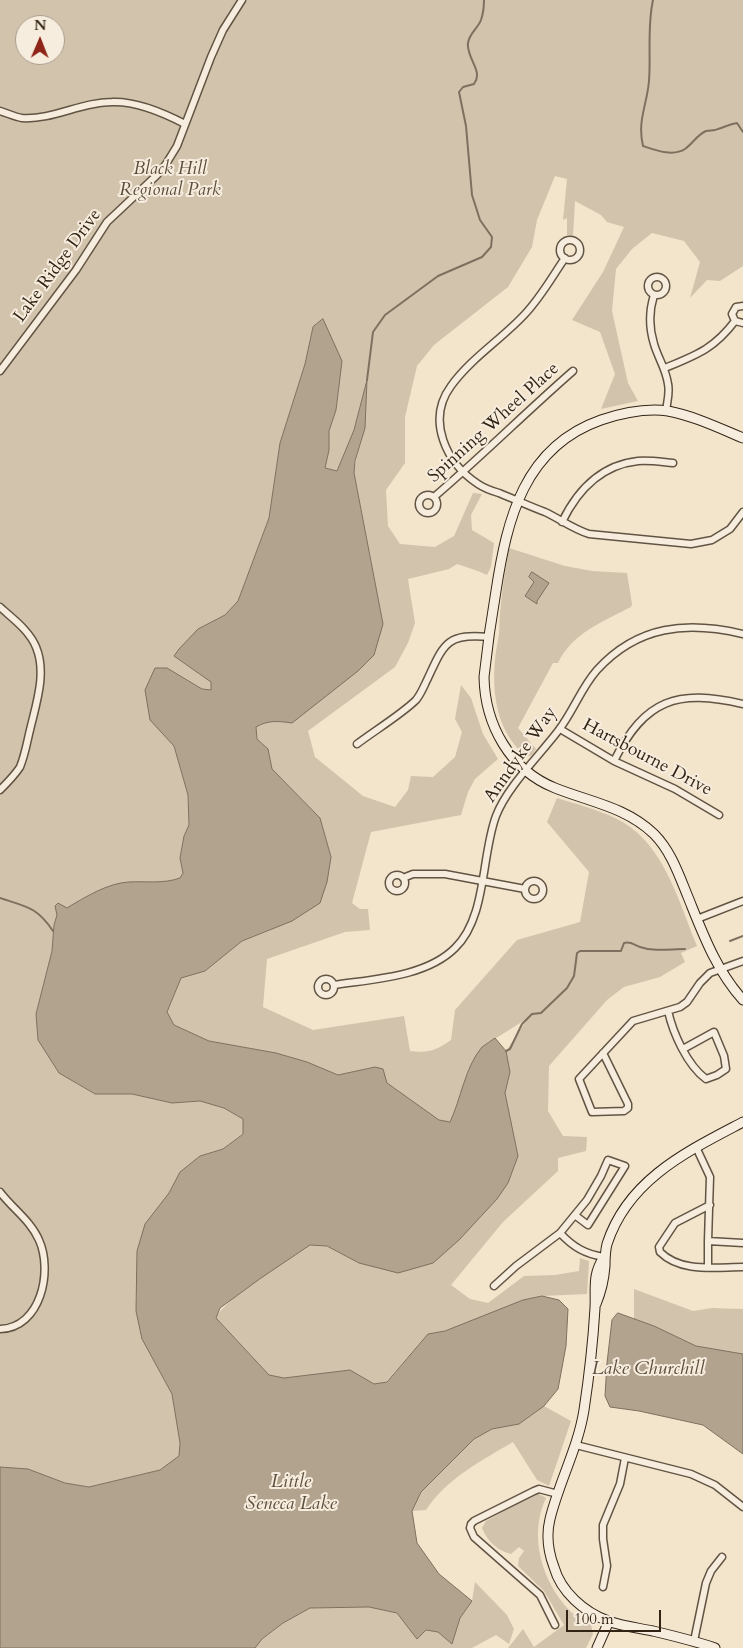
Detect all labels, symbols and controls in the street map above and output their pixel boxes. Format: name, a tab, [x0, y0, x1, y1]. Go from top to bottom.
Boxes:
north arrow	[15, 15, 65, 65]
text: N	[34, 16, 46, 35]
park label: Black Hill Regional Park	[119, 159, 221, 202]
street label: Lake Ridge Drive	[10, 205, 106, 327]
street label: Spinning Wheel Place	[424, 358, 564, 488]
street label: Anndyke Way	[480, 703, 562, 807]
street label: Hartsbourne Drive	[578, 715, 716, 801]
water label: Lake Churchill	[592, 1359, 704, 1381]
water label: Little Seneca Lake	[245, 1472, 337, 1516]
scale bar	[568, 1600, 663, 1632]
text: 100 m	[574, 1609, 614, 1629]

